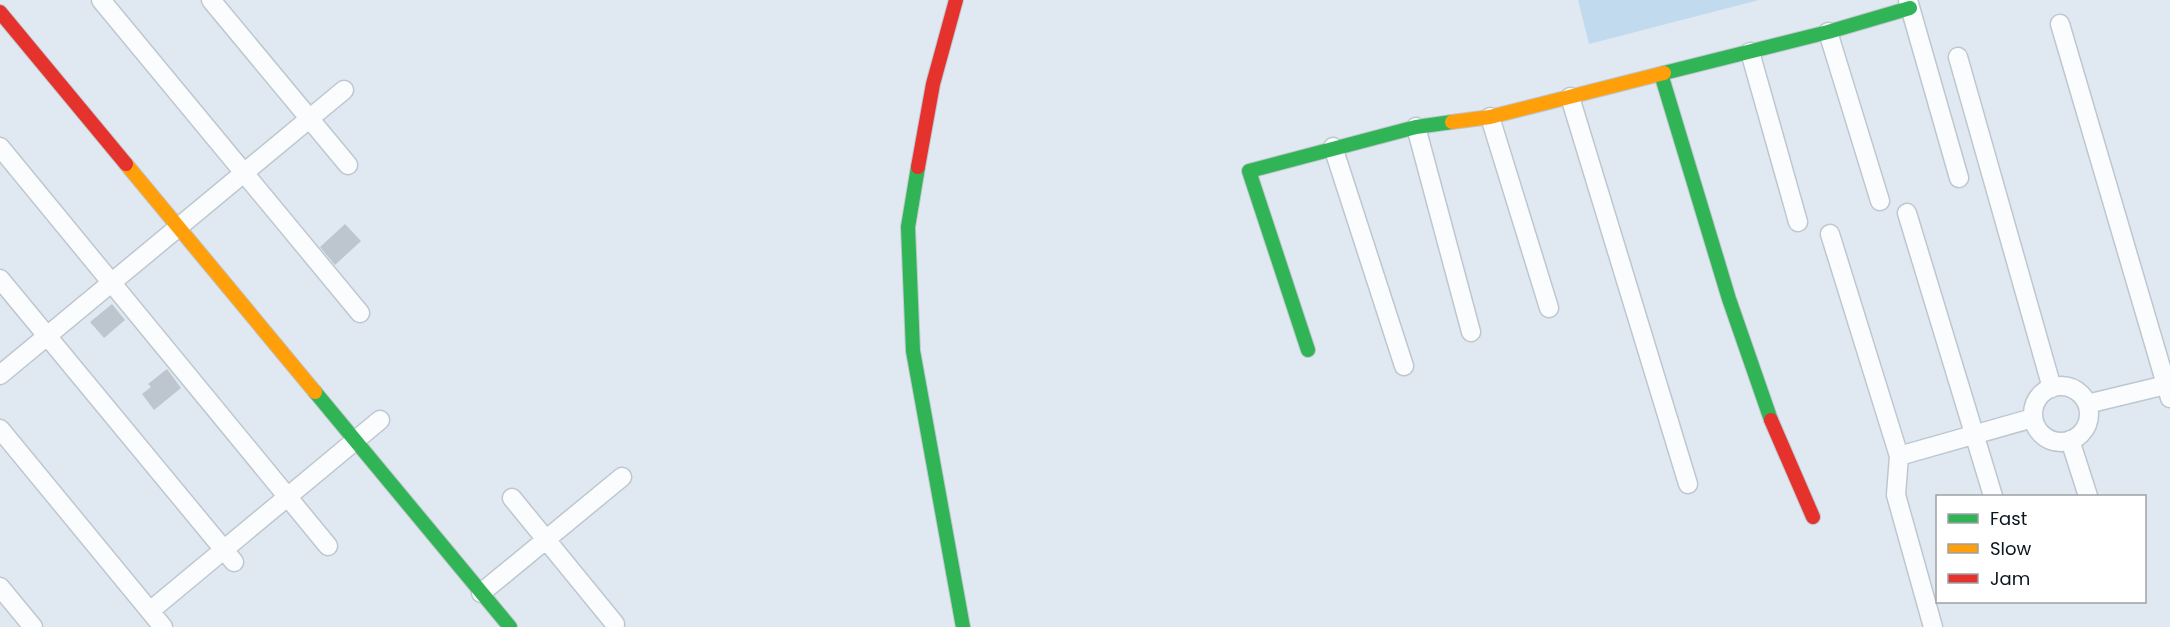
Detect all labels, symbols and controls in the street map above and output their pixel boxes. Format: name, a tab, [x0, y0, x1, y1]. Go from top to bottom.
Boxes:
legend	[1936, 495, 2146, 603]
text: Fast	[1990, 506, 2027, 531]
text: Slow	[1990, 536, 2032, 561]
text: Jam	[1990, 566, 2030, 591]

